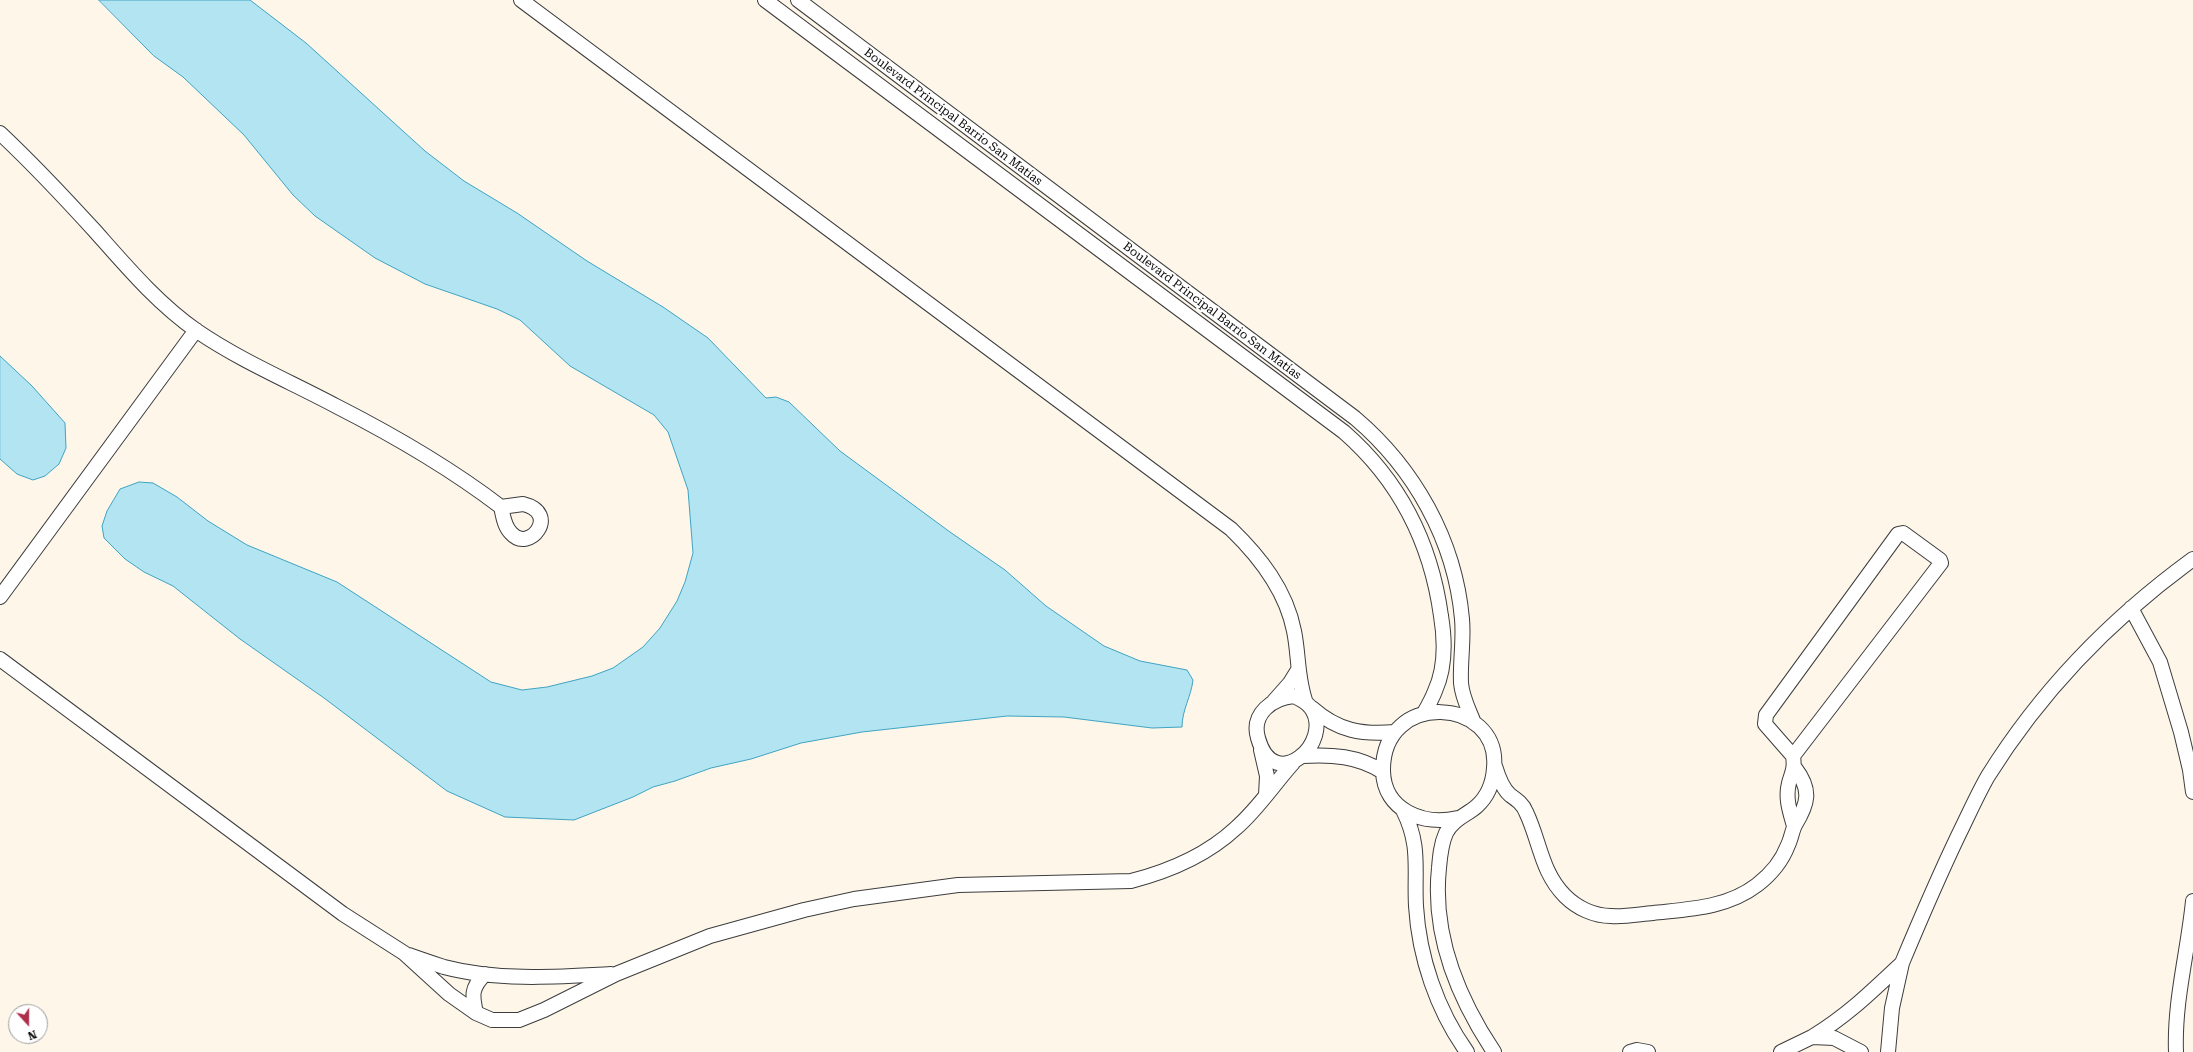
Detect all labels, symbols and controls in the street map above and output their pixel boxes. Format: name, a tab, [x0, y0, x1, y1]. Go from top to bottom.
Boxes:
street label: Boulevard Principal Barrio San Matías	[861, 45, 1045, 189]
street label: Boulevard Principal Barrio San Matías	[1120, 239, 1304, 383]
north arrow	[8, 1004, 48, 1044]
text: N	[26, 1027, 38, 1042]

